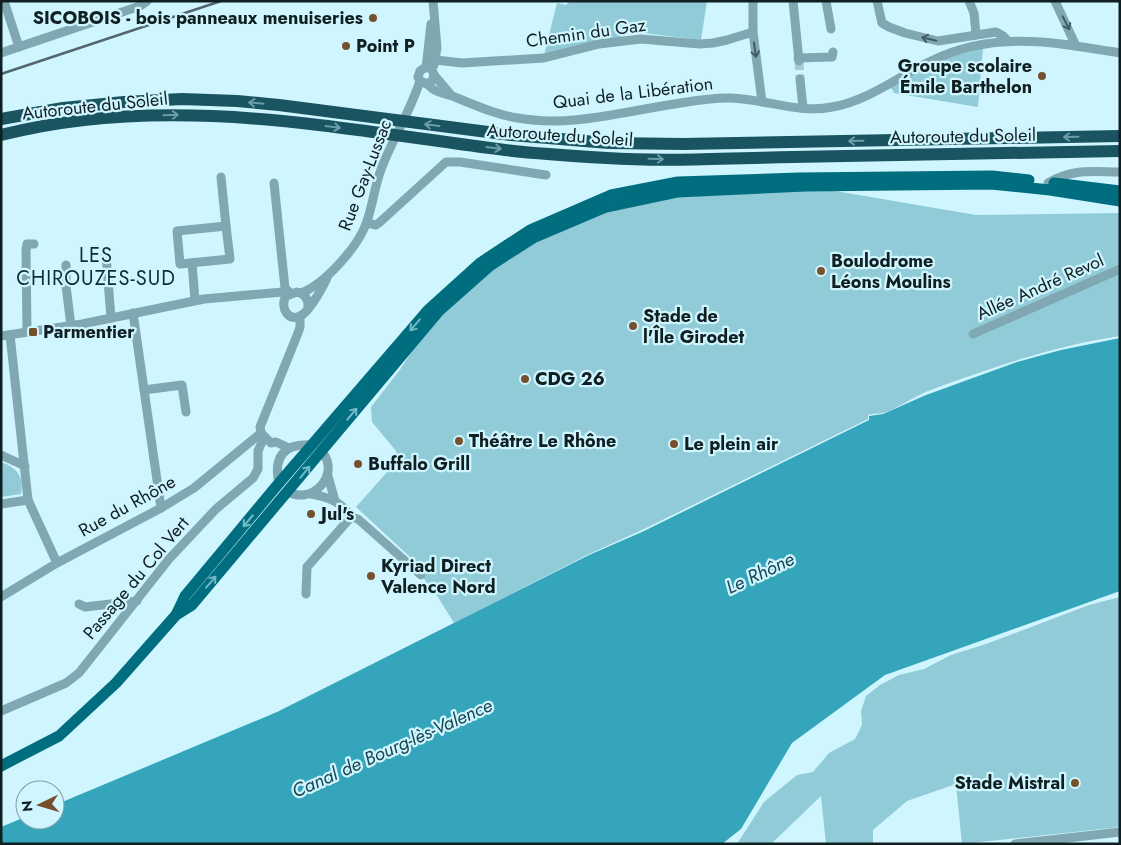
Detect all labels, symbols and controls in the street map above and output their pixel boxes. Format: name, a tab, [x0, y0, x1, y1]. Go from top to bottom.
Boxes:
place label: SICOBOIS - bois panneaux menuiseries	[33, 5, 363, 31]
marker: SICOBOIS - bois panneaux menuiseries	[367, 12, 379, 24]
street label: Chemin du Gaz	[524, 12, 648, 54]
one-way arrow	[1061, 16, 1071, 31]
place label: Point P	[356, 33, 415, 59]
one-way arrow	[921, 34, 937, 43]
marker: Point P	[340, 40, 352, 52]
one-way arrow	[750, 41, 760, 57]
place label: Groupe scolaire Émile Barthelon	[898, 53, 1032, 100]
street label: Quai de la Libération	[552, 70, 714, 116]
marker: Groupe scolaire Émile Barthelon	[1036, 70, 1048, 82]
street label: Autoroute du Soleil	[21, 85, 169, 127]
one-way arrow	[248, 98, 264, 108]
one-way arrow	[163, 110, 179, 119]
street label: Rue Gay-Lussac	[332, 116, 398, 234]
street label: Autoroute du Soleil	[486, 117, 634, 153]
one-way arrow	[424, 120, 440, 130]
one-way arrow	[324, 122, 340, 132]
street label: Autoroute du Soleil	[890, 122, 1036, 150]
one-way arrow	[1063, 132, 1080, 142]
one-way arrow	[848, 137, 864, 146]
one-way arrow	[486, 143, 502, 153]
one-way arrow	[648, 154, 664, 164]
district label: LES CHIROUZES-SUD	[16, 241, 176, 293]
street label: Allée André Revol	[972, 247, 1108, 327]
place label: Boulodrome Léons Moulins	[831, 248, 951, 295]
marker: Boulodrome Léons Moulins	[815, 265, 827, 277]
place label: Stade de l'Île Girodet	[643, 303, 745, 350]
one-way arrow	[410, 318, 421, 331]
place label: Parmentier	[43, 319, 135, 345]
marker: Stade de l'Île Girodet	[627, 320, 639, 332]
marker: Parmentier	[27, 326, 39, 338]
place label: CDG 26	[535, 366, 605, 392]
marker: CDG 26	[519, 373, 531, 385]
one-way arrow	[347, 408, 358, 421]
place label: Théâtre Le Rhône	[469, 428, 616, 454]
place label: Le plein air	[684, 431, 779, 457]
marker: Théâtre Le Rhône	[453, 435, 465, 447]
marker: Le plein air	[668, 438, 680, 450]
place label: Buffalo Grill	[368, 451, 470, 477]
marker: Buffalo Grill	[352, 458, 364, 470]
one-way arrow	[299, 466, 310, 479]
street label: Rue du Rhône	[74, 469, 180, 543]
place label: Jul's	[318, 501, 354, 527]
marker: Jul's	[305, 508, 317, 520]
street label: Passage du Col Vert	[77, 510, 196, 645]
one-way arrow	[242, 514, 253, 527]
water label: Le Rhône	[721, 545, 799, 601]
place label: Kyriad Direct Valence Nord	[380, 553, 496, 600]
marker: Kyriad Direct Valence Nord	[365, 570, 377, 582]
one-way arrow	[206, 576, 217, 589]
water label: Canal de Bourg-lès-Valence	[287, 691, 497, 804]
place label: Stade Mistral	[955, 770, 1065, 796]
marker: Stade Mistral	[1069, 777, 1081, 789]
north arrow	[15, 780, 65, 830]
text: N	[17, 800, 37, 813]

